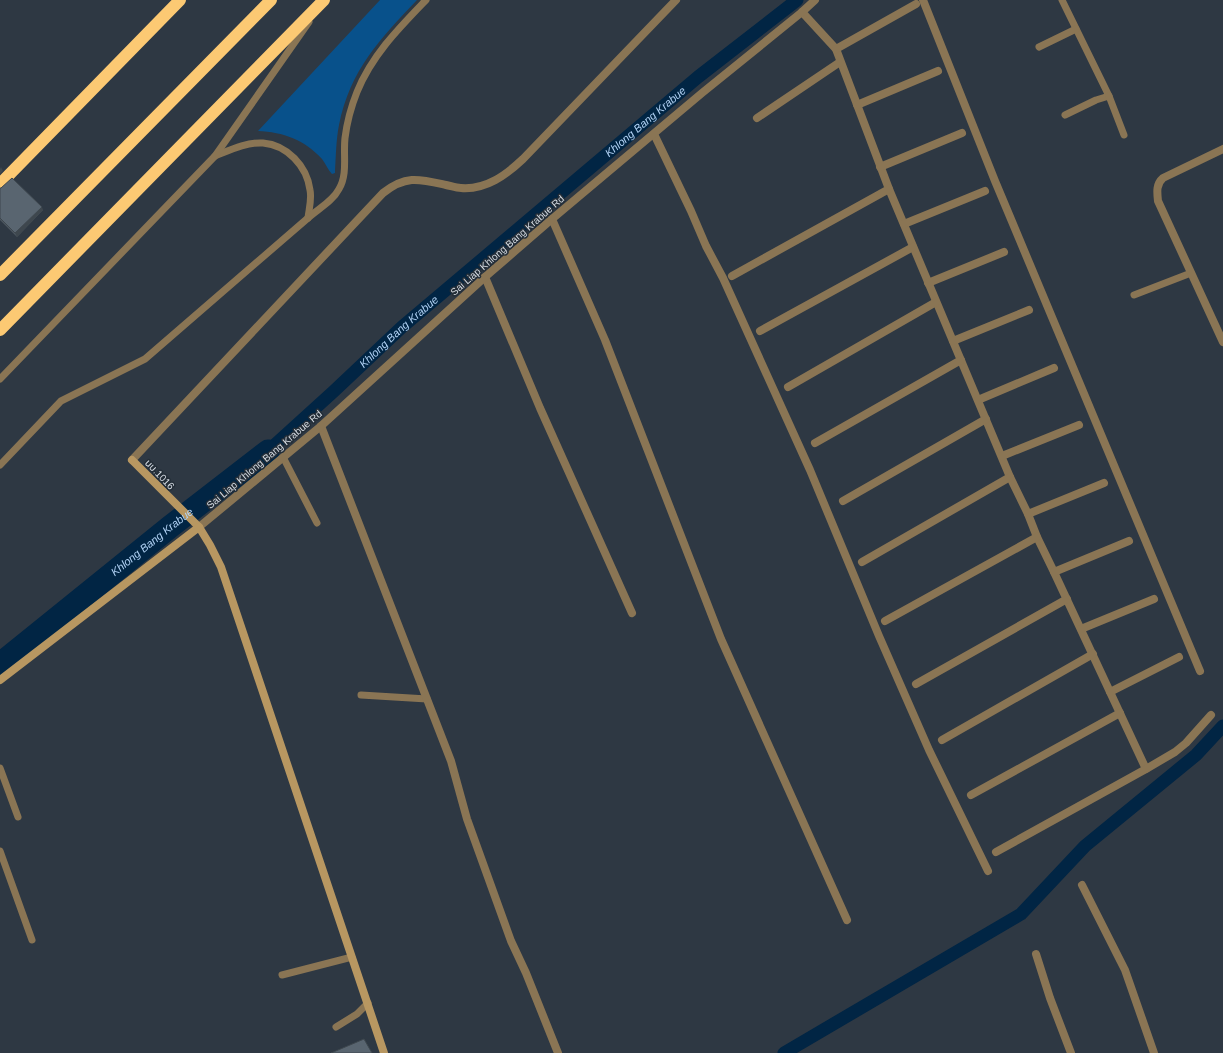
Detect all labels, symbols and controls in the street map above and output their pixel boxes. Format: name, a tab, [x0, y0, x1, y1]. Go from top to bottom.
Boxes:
water label: Khlong Bang Krabue	[603, 84, 688, 159]
street label: Sai Liap Khlong Bang Krabue Rd	[448, 193, 566, 298]
water label: Khlong Bang Krabue	[357, 293, 440, 370]
street label: Sai Liap Khlong Bang Krabue Rd	[205, 408, 324, 511]
street label: นบ.1016	[143, 457, 177, 492]
water label: Khlong Bang Krabue	[108, 505, 195, 578]

